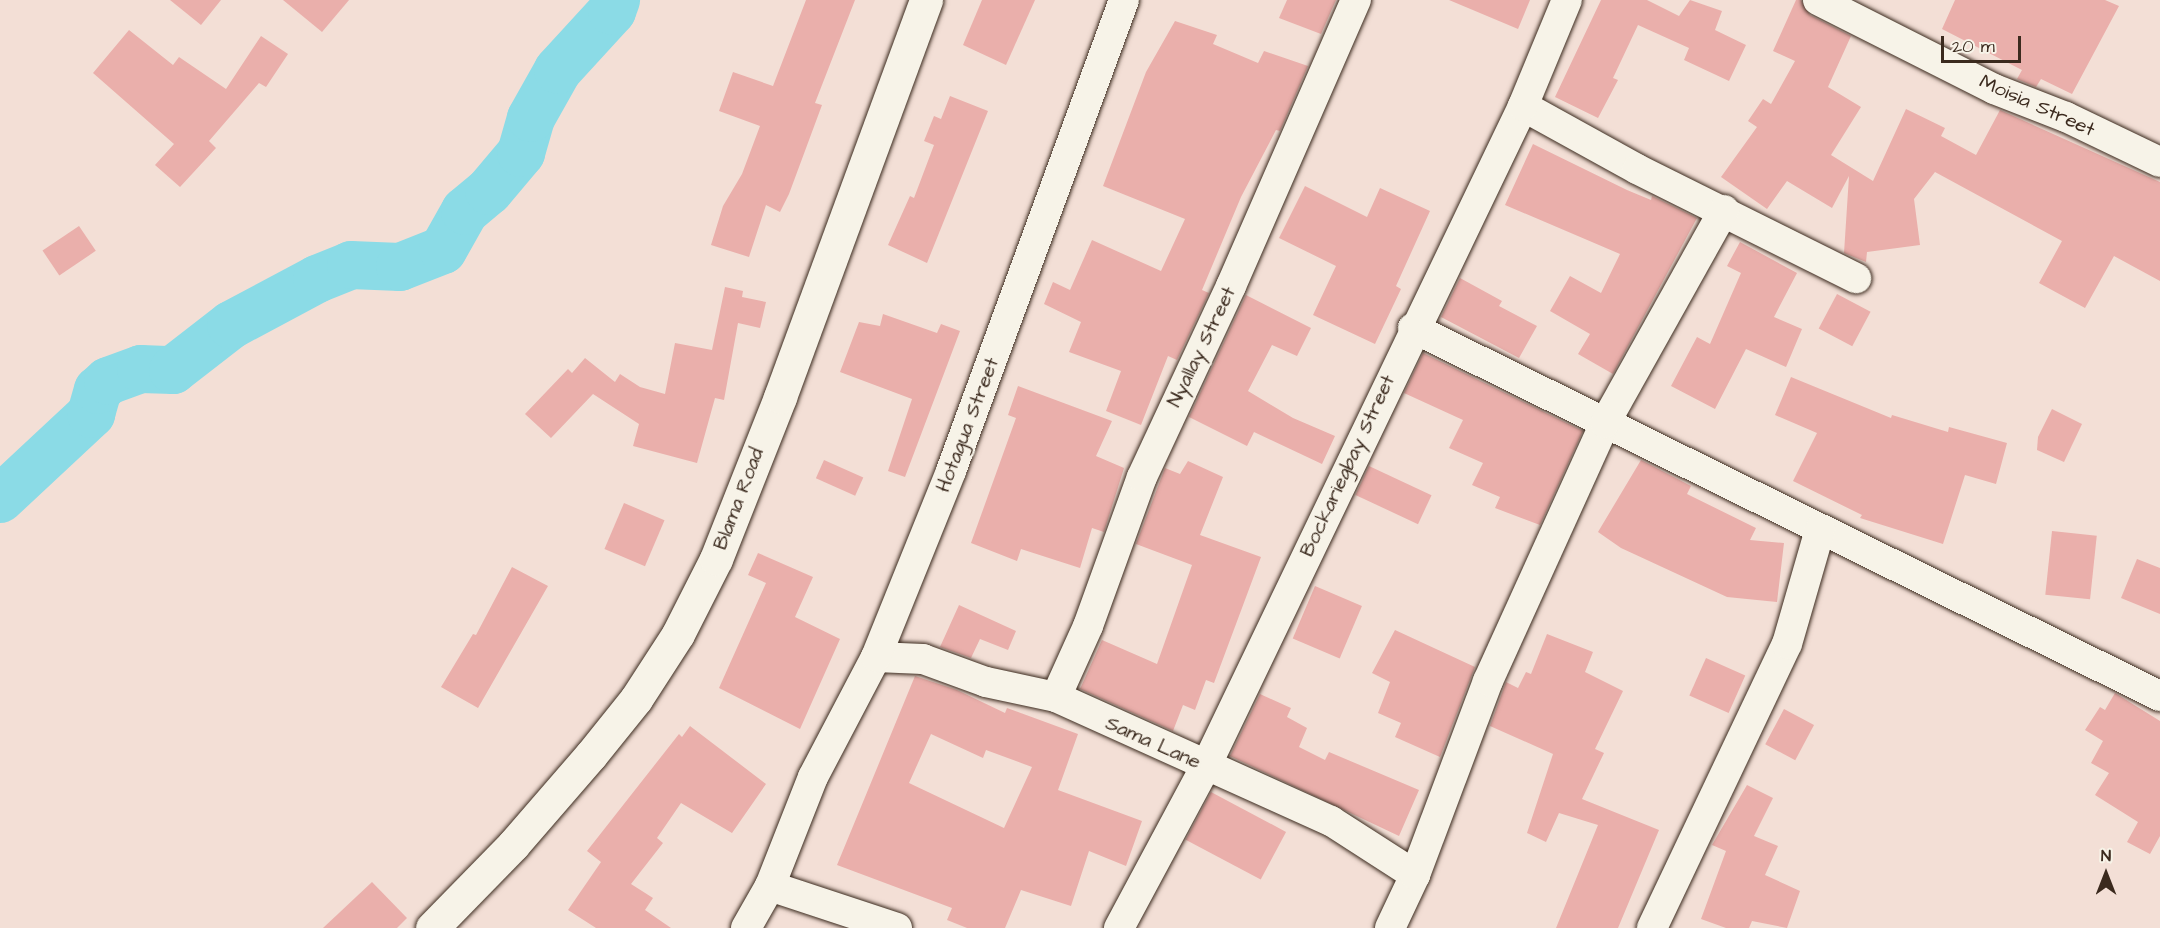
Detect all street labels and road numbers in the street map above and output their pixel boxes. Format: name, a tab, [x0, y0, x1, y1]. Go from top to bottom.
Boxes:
street label: Moisia Street	[1976, 70, 2098, 142]
street label: Nyallay Street	[1163, 283, 1241, 411]
street label: Hotagua Street	[931, 354, 1005, 496]
street label: Bockariegbay Street	[1295, 371, 1401, 561]
street label: Blama Road	[709, 445, 769, 553]
street label: Sama Lane	[1102, 711, 1204, 775]

